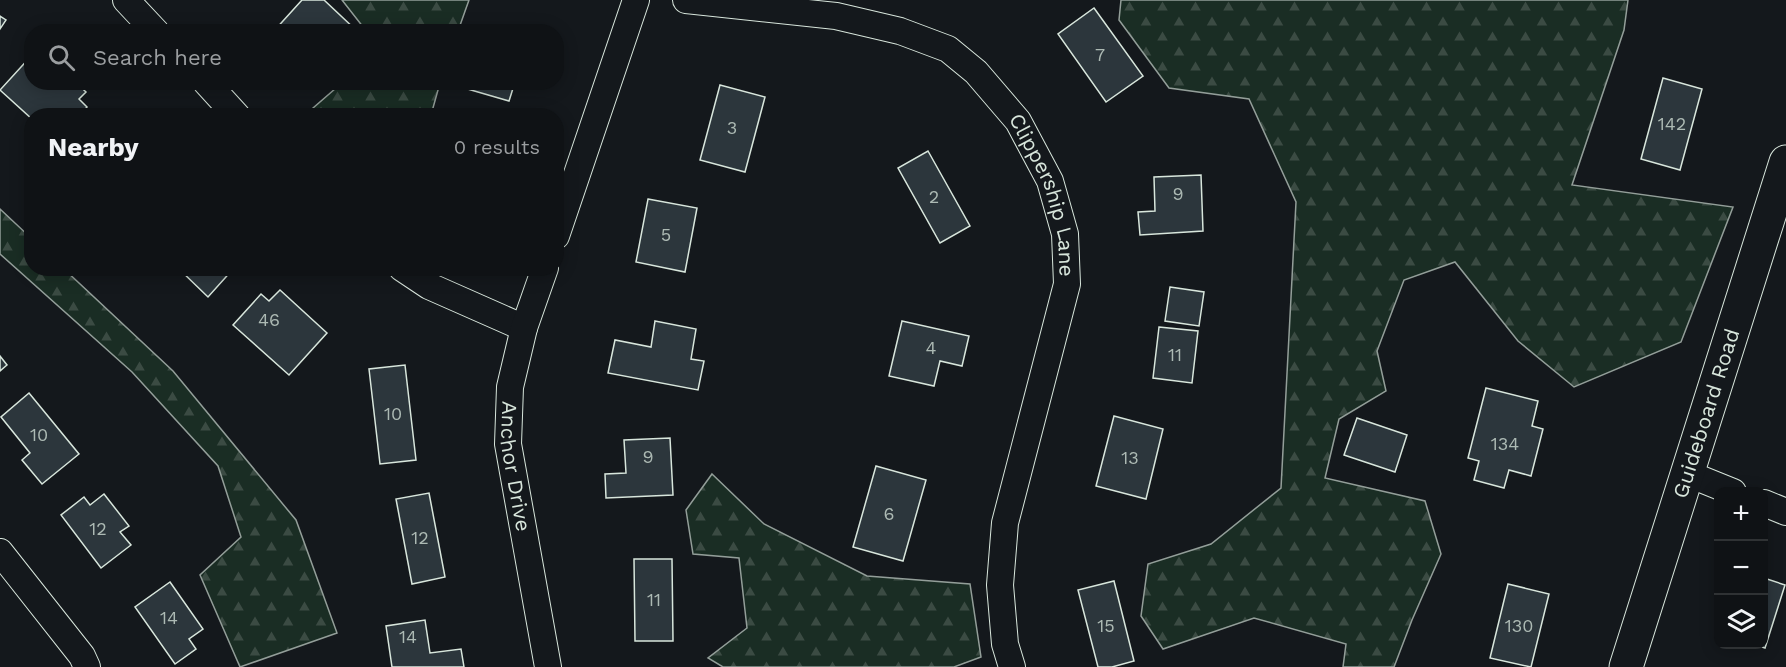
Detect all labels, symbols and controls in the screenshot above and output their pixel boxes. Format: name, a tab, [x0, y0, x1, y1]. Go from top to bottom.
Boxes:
search box	[24, 24, 564, 90]
icon: search	[45, 41, 78, 74]
house number: 7	[1095, 44, 1105, 65]
text: Search here	[93, 45, 222, 70]
street label: Clippership Lane	[1004, 109, 1080, 277]
house number: 142	[1658, 113, 1686, 134]
house number: 3	[727, 117, 737, 138]
text: Nearby	[48, 132, 139, 162]
text: 0 results	[454, 135, 540, 159]
house number: 9	[1172, 183, 1184, 204]
house number: 2	[929, 186, 939, 207]
house number: 5	[661, 224, 671, 245]
house number: 46	[258, 309, 280, 330]
street label: Guideboard Road	[1667, 325, 1744, 501]
house number: 4	[926, 337, 937, 358]
house number: 11	[1168, 344, 1182, 365]
street label: Anchor Drive	[495, 400, 536, 533]
house number: 10	[384, 403, 402, 424]
house number: 10	[30, 424, 48, 445]
house number: 134	[1491, 433, 1519, 454]
house number: 9	[642, 446, 654, 467]
house number: 13	[1121, 447, 1139, 468]
map controls	[1714, 487, 1768, 649]
button: +	[1714, 487, 1768, 541]
house number: 6	[884, 503, 894, 524]
house number: 12	[89, 518, 107, 539]
house number: 12	[411, 527, 429, 548]
button: −	[1714, 541, 1768, 595]
house number: 11	[647, 589, 661, 610]
button: layers	[1714, 595, 1768, 649]
house number: 14	[160, 607, 178, 628]
house number: 15	[1097, 615, 1115, 636]
house number: 130	[1505, 615, 1533, 636]
house number: 14	[399, 626, 417, 647]

